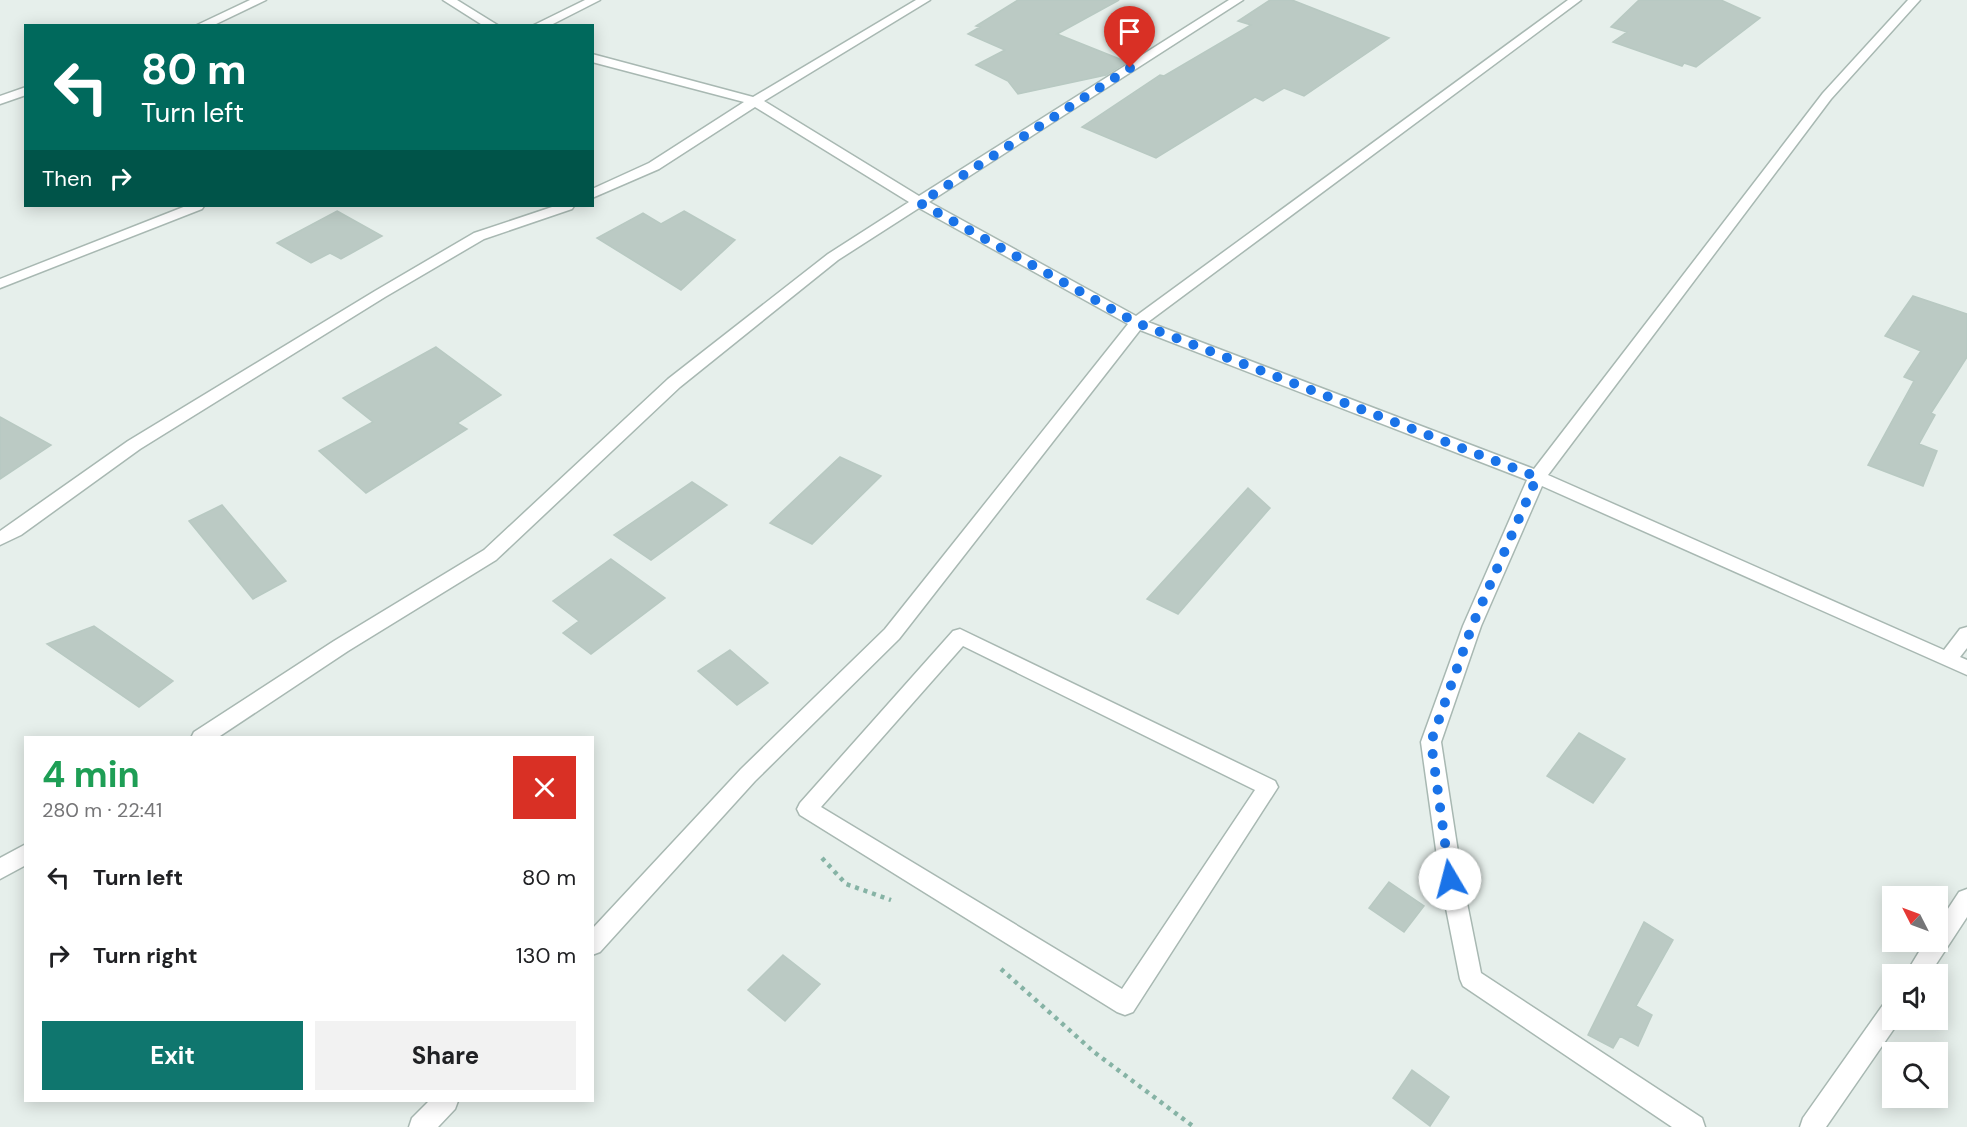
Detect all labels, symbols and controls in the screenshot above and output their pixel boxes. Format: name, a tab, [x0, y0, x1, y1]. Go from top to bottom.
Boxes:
pin	[1104, 6, 1155, 68]
icon: arrive	[1113, 15, 1146, 48]
text: 80 m	[141, 42, 247, 97]
icon: left	[42, 48, 120, 126]
text: Turn left	[141, 95, 244, 130]
icon: right	[104, 162, 137, 195]
text: Then	[42, 164, 92, 193]
text: 4 min	[42, 751, 140, 798]
button: close	[513, 756, 576, 819]
text: 280 m · 22:41	[42, 797, 162, 823]
position arrow	[1418, 847, 1482, 911]
icon: left	[42, 861, 75, 894]
text: Turn left	[93, 863, 183, 892]
text: 80 m	[522, 863, 576, 892]
north arrow	[1882, 886, 1948, 952]
map controls	[1882, 886, 1948, 1108]
icon: right	[42, 939, 75, 972]
text: Turn right	[93, 941, 198, 970]
text: 130 m	[516, 941, 576, 970]
button: sound	[1882, 964, 1948, 1030]
button: Exit	[42, 1021, 303, 1090]
button: Share	[315, 1021, 576, 1090]
button: search	[1882, 1042, 1948, 1108]

